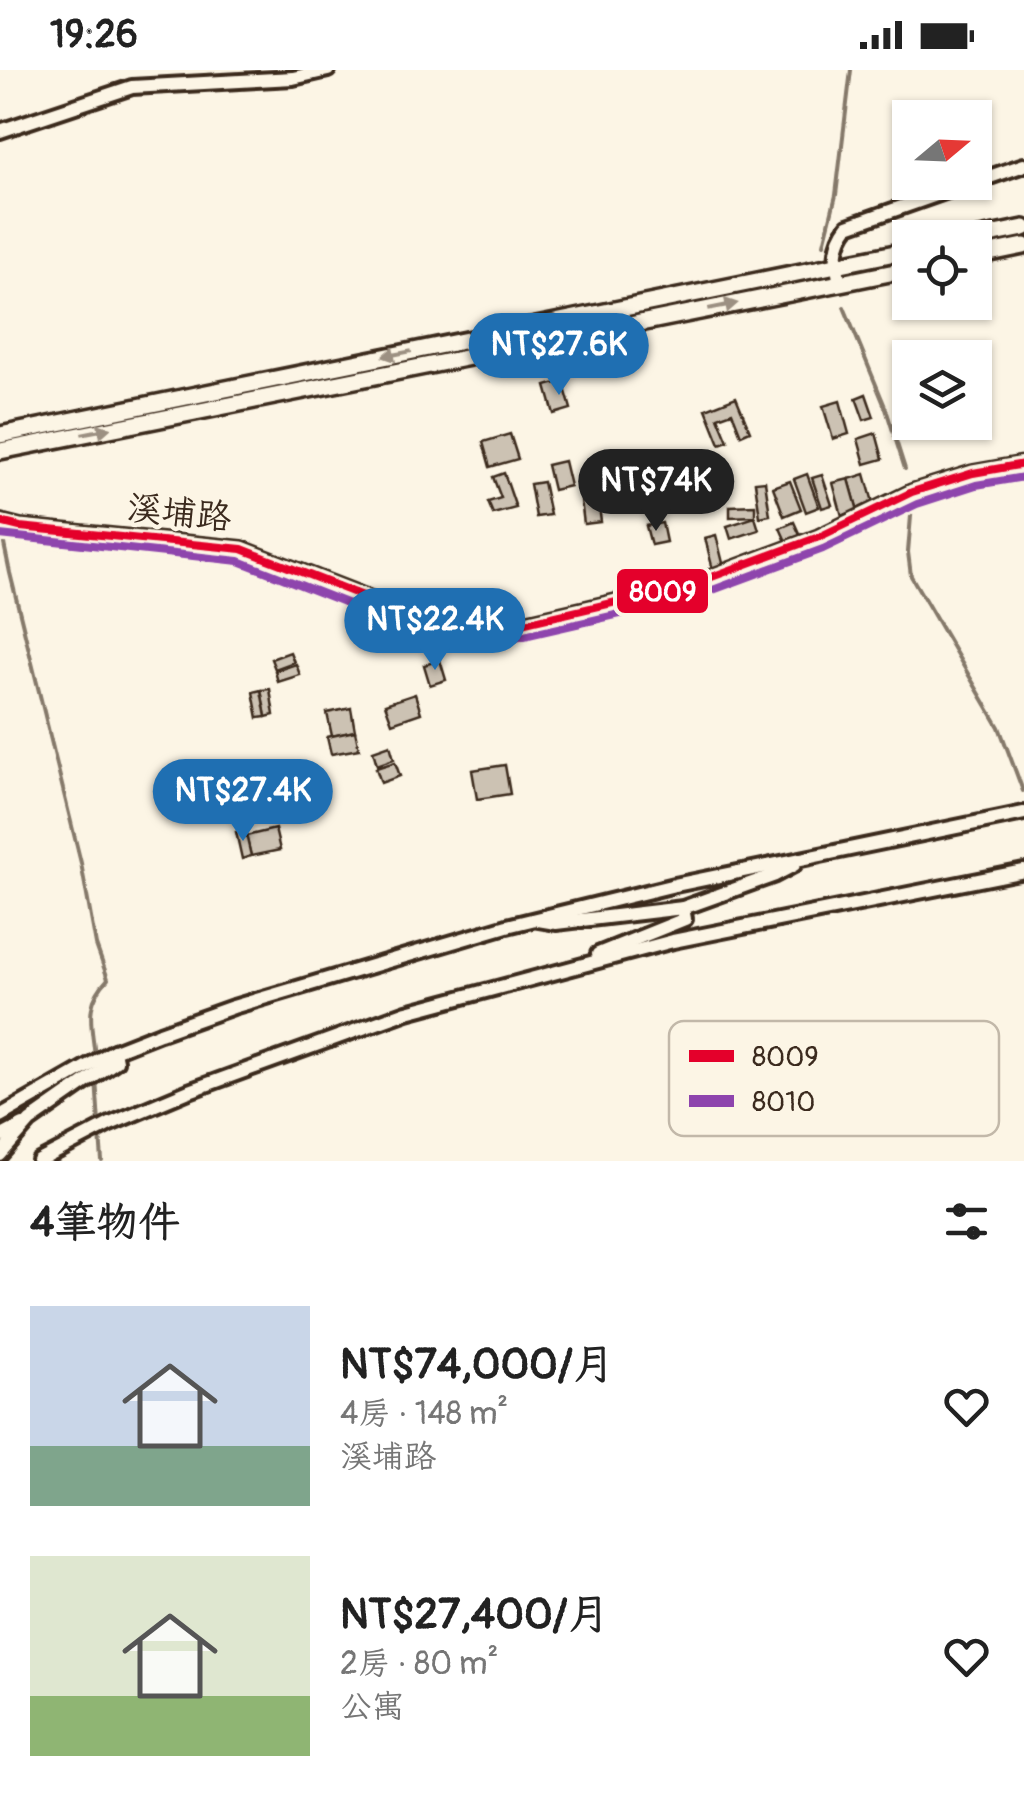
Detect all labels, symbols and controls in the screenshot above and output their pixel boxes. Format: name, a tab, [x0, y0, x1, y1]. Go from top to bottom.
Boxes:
text: 19:26	[50, 11, 138, 59]
north arrow	[892, 100, 992, 200]
map controls	[892, 100, 992, 440]
button: locate	[892, 220, 992, 320]
one-way arrow	[708, 298, 739, 314]
pin: NT$27.6K	[456, 313, 662, 398]
text: NT$27.6K	[491, 325, 627, 365]
button: layers	[892, 340, 992, 440]
one-way arrow	[381, 347, 412, 363]
one-way arrow	[80, 423, 111, 439]
pin: NT$74K	[575, 449, 737, 534]
text: NT$74K	[600, 461, 712, 501]
street label: 溪埔路	[124, 486, 234, 540]
line badge: 8009	[615, 567, 710, 615]
text: 8009	[630, 575, 696, 610]
pin: NT$22.4K	[332, 588, 538, 673]
text: NT$22.4K	[366, 600, 504, 640]
pin: NT$27.4K	[140, 759, 346, 844]
text: NT$27.4K	[175, 771, 311, 811]
legend	[669, 1021, 999, 1136]
text: 8009	[752, 1040, 819, 1075]
text: 8010	[752, 1085, 815, 1120]
icon: filters	[939, 1194, 994, 1249]
text: 4筆物件	[30, 1197, 180, 1249]
text: NT$74,000/月	[340, 1339, 615, 1391]
icon: home	[110, 1346, 230, 1466]
icon: heart	[939, 1379, 994, 1434]
text: 4房 · 148 m²	[340, 1394, 508, 1434]
text: 溪埔路	[340, 1437, 436, 1477]
text: NT$27,400/月	[340, 1589, 610, 1641]
icon: home	[110, 1596, 230, 1716]
icon: heart	[939, 1629, 994, 1684]
text: 2房 · 80 m²	[340, 1644, 498, 1684]
text: 公寓	[340, 1687, 404, 1727]

